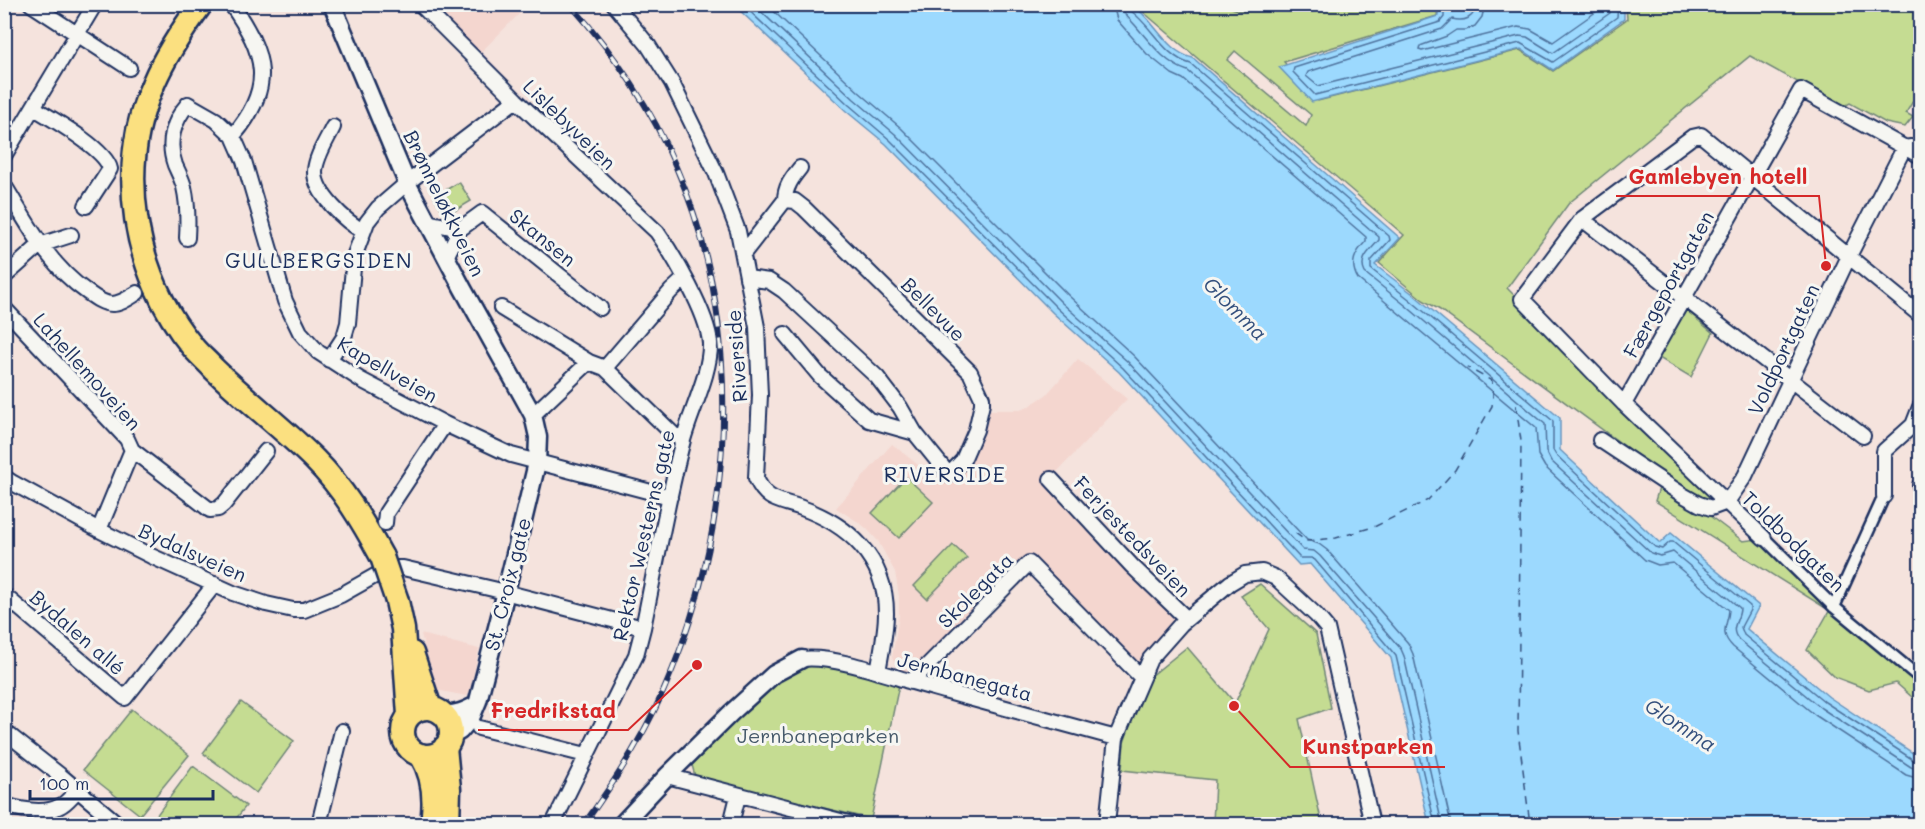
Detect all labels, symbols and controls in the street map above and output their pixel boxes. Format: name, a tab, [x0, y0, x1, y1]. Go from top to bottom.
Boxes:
street label: Lislebyveien	[518, 73, 622, 175]
street label: Brønneløkkveien	[398, 125, 492, 281]
callout: Gamlebyen hotell	[1616, 157, 1819, 196]
text: Gamlebyen hotell	[1629, 162, 1807, 190]
street label: Skansen	[504, 202, 582, 272]
street label: Færgeportgaten	[1617, 206, 1719, 362]
district label: GULLBERGSIDEN	[225, 246, 413, 273]
water label: Glomma	[1198, 270, 1274, 346]
street label: Bellevue	[896, 271, 972, 347]
street label: Voldportgaten	[1741, 279, 1825, 419]
street label: Lahellemoveien	[28, 307, 148, 435]
street label: Riverside	[720, 309, 752, 403]
street label: Kapellveien	[333, 330, 443, 408]
street label: Rektor Westerns gate	[606, 427, 680, 643]
district label: RIVERSIDE	[884, 460, 1006, 487]
street label: Ferjestedsveien	[1069, 470, 1197, 602]
street label: Toldbodgaten	[1737, 485, 1851, 597]
street label: St. Croix gate	[478, 515, 536, 653]
street label: Bydalsveien	[135, 517, 251, 587]
street label: Skolegata	[932, 547, 1018, 633]
street label: Bydalen allé	[25, 584, 131, 680]
street label: Jernbanegata	[895, 646, 1035, 706]
callout: Fredrikstad	[478, 691, 628, 730]
water label: Glomma	[1640, 691, 1722, 757]
text: Fredrikstad	[490, 696, 616, 723]
park label: Jernbaneparken	[737, 722, 899, 748]
callout: Kunstparken	[1290, 728, 1445, 767]
text: Kunstparken	[1303, 732, 1433, 759]
scale bar	[30, 763, 213, 801]
text: 100 m	[39, 771, 89, 795]

